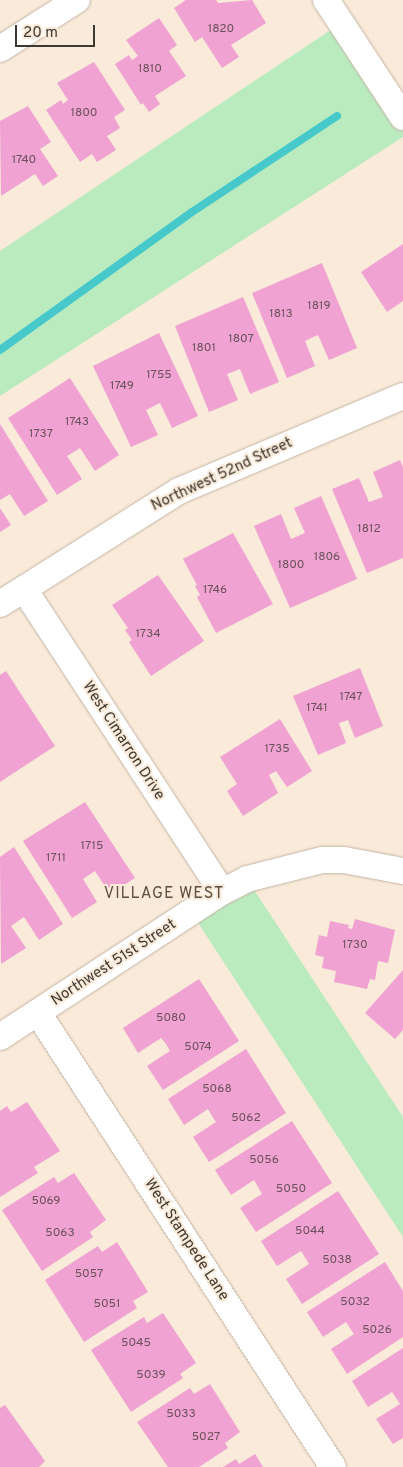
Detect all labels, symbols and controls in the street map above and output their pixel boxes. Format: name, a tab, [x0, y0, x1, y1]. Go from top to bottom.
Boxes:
scale bar	[18, 15, 98, 47]
house number: 1820	[208, 23, 234, 37]
text: 20 m	[23, 24, 58, 43]
house number: 1810	[138, 63, 162, 77]
house number: 1800	[71, 107, 97, 121]
house number: 1740	[12, 154, 36, 168]
house number: 1819	[307, 300, 331, 314]
house number: 1813	[269, 308, 293, 322]
house number: 1807	[228, 333, 254, 347]
house number: 1801	[192, 342, 216, 356]
house number: 1755	[146, 369, 172, 383]
house number: 1749	[110, 380, 134, 394]
house number: 1743	[65, 416, 89, 430]
house number: 1737	[29, 428, 53, 442]
street label: Northwest 52nd Street	[149, 434, 295, 516]
house number: 1812	[357, 523, 381, 537]
house number: 1806	[314, 551, 340, 565]
house number: 1800	[278, 559, 304, 573]
house number: 1746	[203, 584, 227, 598]
house number: 1734	[135, 628, 161, 642]
street label: West Cimarron Drive	[78, 678, 168, 804]
house number: 1747	[339, 691, 363, 705]
house number: 1741	[306, 702, 328, 716]
house number: 1735	[264, 743, 290, 757]
house number: 1715	[81, 840, 103, 854]
house number: 1711	[46, 852, 66, 866]
district label: VILLAGE WEST	[102, 884, 226, 904]
street label: Northwest 51st Street	[48, 916, 180, 1010]
house number: 1730	[342, 939, 368, 953]
house number: 5080	[156, 1012, 186, 1026]
house number: 5074	[184, 1041, 212, 1055]
house number: 5068	[202, 1083, 232, 1097]
house number: 5062	[231, 1112, 261, 1126]
house number: 5056	[249, 1154, 279, 1168]
street label: West Stampede Lane	[140, 1176, 232, 1304]
house number: 5050	[276, 1183, 306, 1197]
house number: 5069	[31, 1195, 61, 1209]
house number: 5044	[295, 1225, 325, 1239]
house number: 5063	[45, 1227, 75, 1241]
house number: 5038	[322, 1254, 352, 1268]
house number: 5057	[75, 1268, 103, 1282]
house number: 5032	[340, 1296, 370, 1310]
house number: 5051	[93, 1298, 121, 1312]
house number: 5026	[362, 1324, 392, 1338]
house number: 5045	[121, 1337, 151, 1351]
house number: 5039	[136, 1369, 166, 1383]
house number: 5033	[166, 1408, 196, 1422]
house number: 5027	[192, 1431, 220, 1445]

